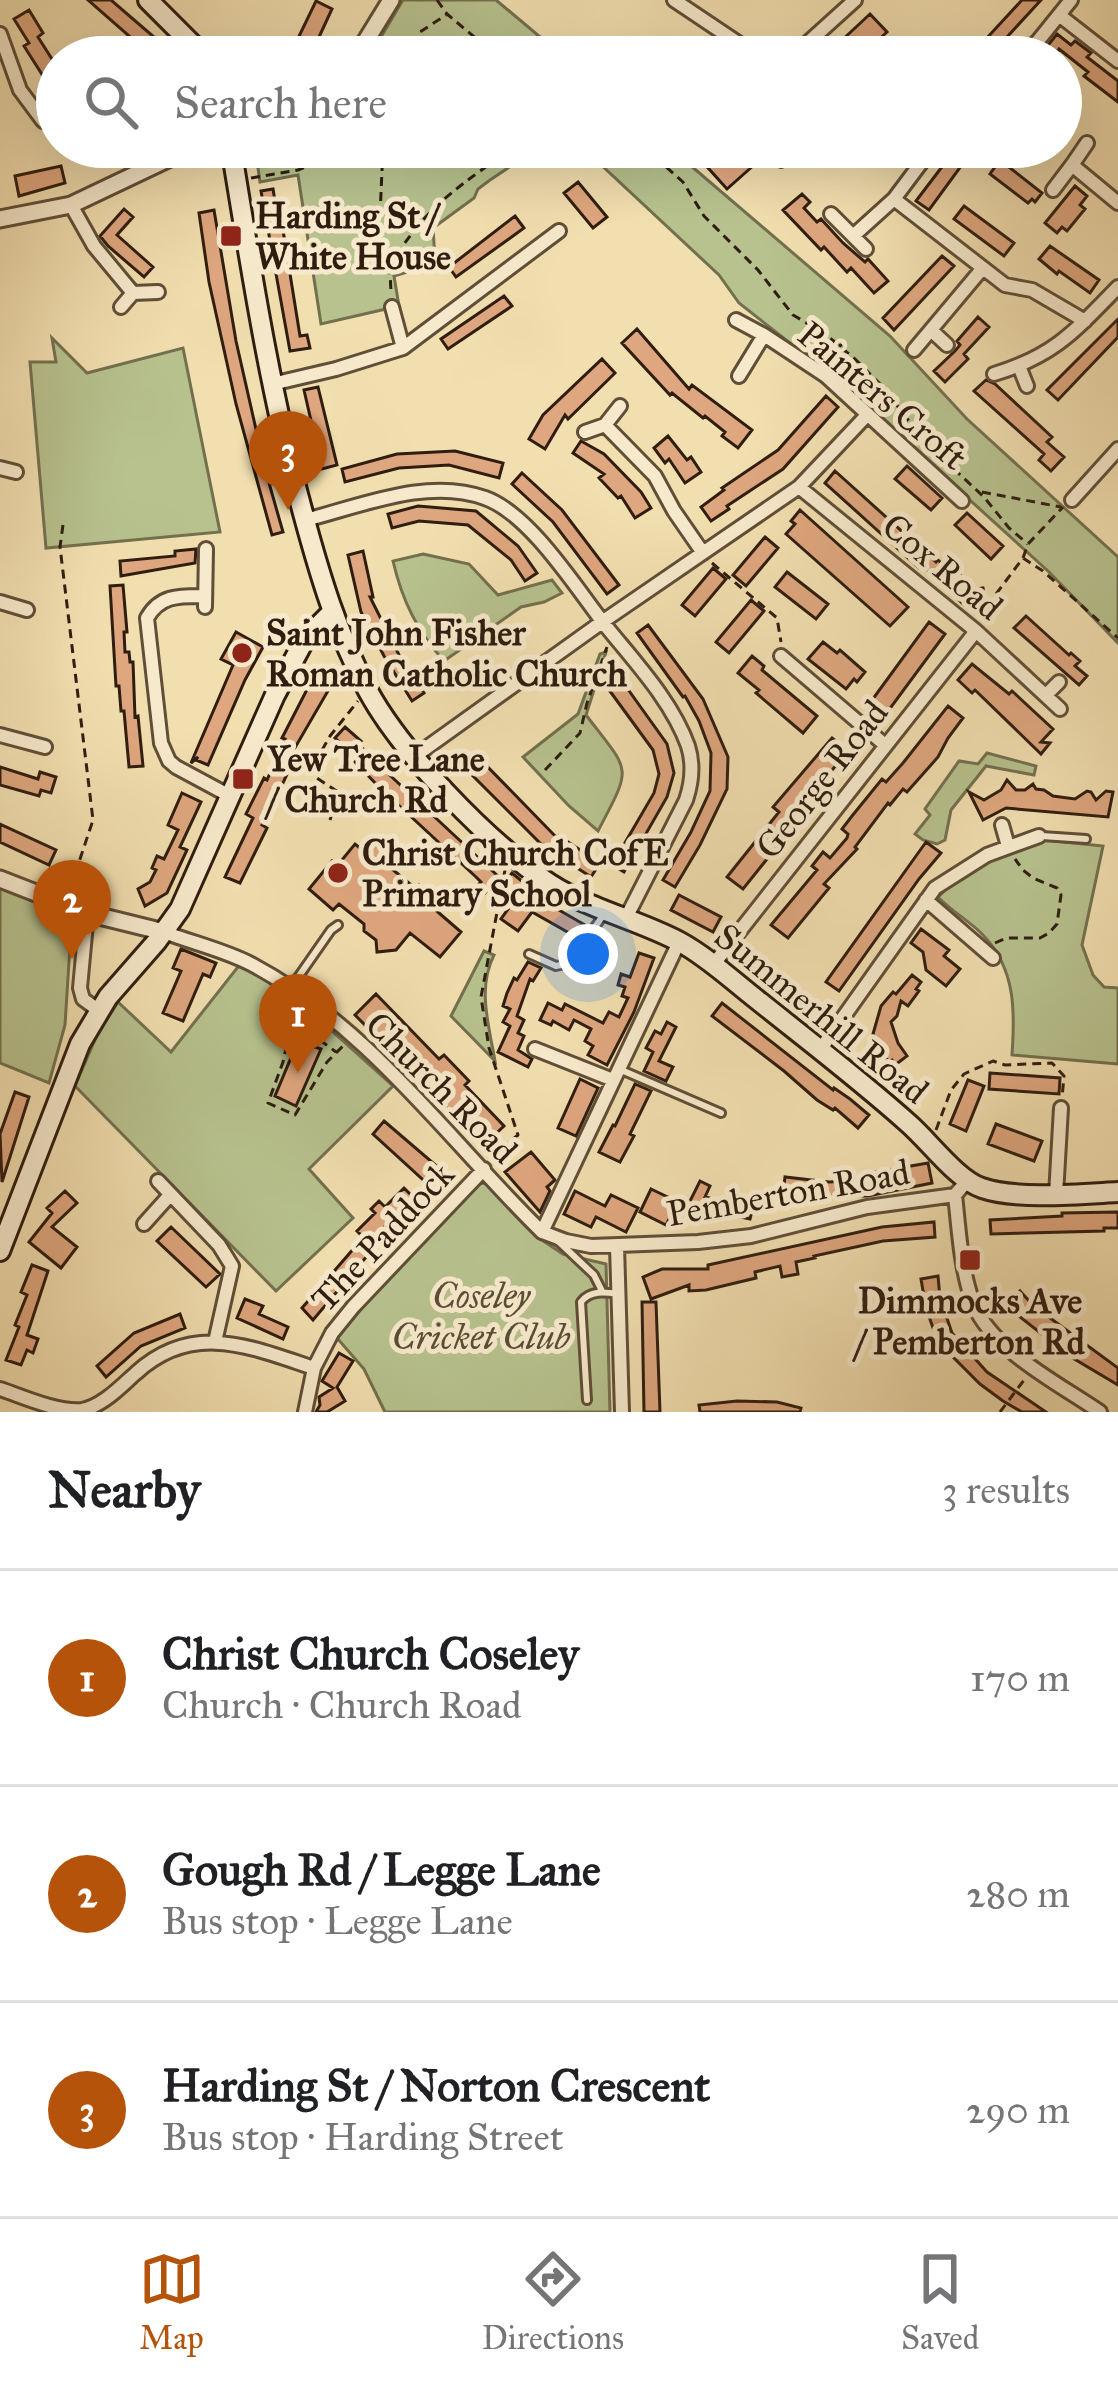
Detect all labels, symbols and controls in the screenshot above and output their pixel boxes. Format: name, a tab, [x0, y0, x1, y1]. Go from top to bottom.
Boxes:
search box	[36, 36, 1082, 168]
icon: search	[78, 69, 144, 135]
text: Search here	[174, 75, 387, 130]
place label: Harding St / White House	[255, 194, 451, 279]
marker: Harding St / White House	[218, 223, 244, 249]
street label: Painters Croft	[789, 312, 976, 479]
pin: 3	[249, 411, 327, 510]
street label: Cox Road	[873, 504, 1011, 630]
place label: Saint John Fisher Roman Catholic Church	[266, 611, 627, 696]
marker: Saint John Fisher Roman Catholic Church	[229, 640, 255, 666]
street label: George Road	[746, 691, 897, 868]
place label: Yew Tree Lane / Church Rd	[264, 737, 485, 822]
marker: Yew Tree Lane / Church Rd	[230, 766, 256, 792]
place label: Christ Church CofE Primary School	[362, 831, 669, 916]
pin: 2	[33, 860, 111, 959]
marker: Christ Church CofE Primary School	[325, 860, 351, 886]
street label: Summerhill Road	[706, 914, 937, 1113]
your location	[558, 924, 618, 984]
pin: 1	[259, 974, 337, 1073]
street label: Church Road	[356, 1003, 526, 1173]
street label: Pemberton Road	[663, 1150, 913, 1236]
street label: The Paddock	[302, 1152, 463, 1321]
marker: Dimmocks Ave / Pemberton Rd	[957, 1247, 983, 1273]
park label: Coseley Cricket Club	[392, 1274, 571, 1359]
place label: Dimmocks Ave / Pemberton Rd	[852, 1279, 1086, 1364]
text: Nearby	[48, 1459, 200, 1521]
text: 3 results	[942, 1466, 1070, 1514]
text: Christ Church Coseley	[162, 1626, 579, 1681]
text: 1	[79, 1654, 95, 1702]
text: 170 m	[970, 1654, 1070, 1702]
text: Church · Church Road	[162, 1681, 522, 1729]
text: Gough Rd / Legge Lane	[162, 1842, 601, 1897]
text: 2	[77, 1870, 97, 1918]
text: 280 m	[966, 1870, 1070, 1918]
text: Bus stop · Legge Lane	[162, 1897, 513, 1945]
text: Harding St / Norton Crescent	[162, 2058, 710, 2113]
text: 3	[79, 2086, 95, 2134]
text: 290 m	[966, 2086, 1070, 2134]
text: Bus stop · Harding Street	[162, 2113, 564, 2161]
tab: Map	[139, 2246, 205, 2358]
tab: Directions	[482, 2246, 624, 2358]
tab: Saved	[901, 2246, 979, 2358]

